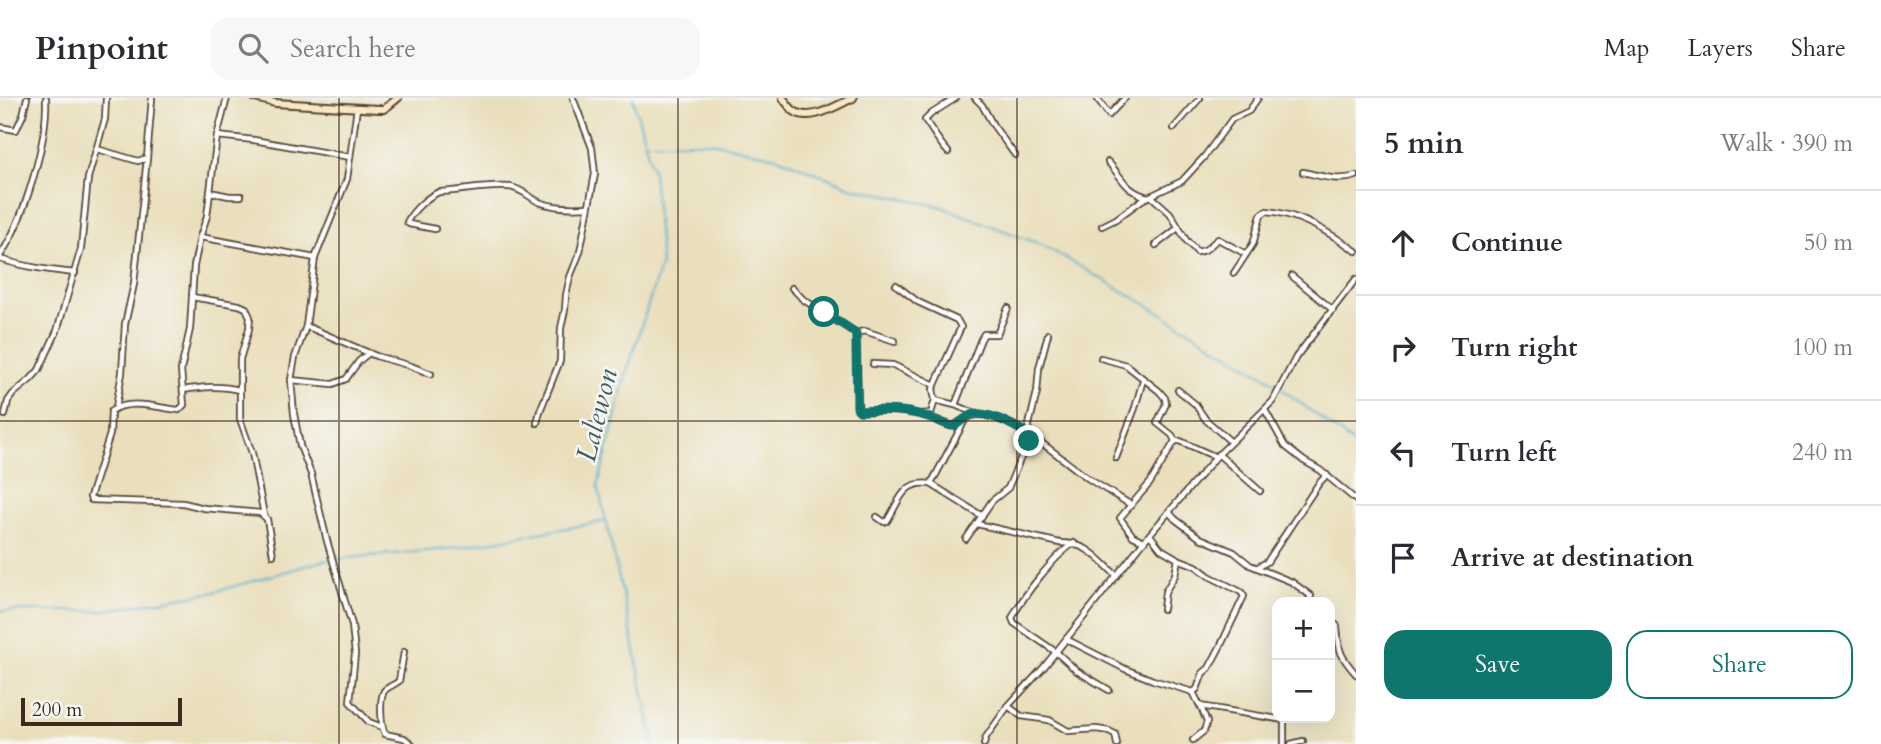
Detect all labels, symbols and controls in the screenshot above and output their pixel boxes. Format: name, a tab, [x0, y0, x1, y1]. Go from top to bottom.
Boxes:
search box	[210, 17, 700, 80]
text: Pinpoint	[35, 26, 168, 71]
icon: search	[234, 29, 272, 67]
text: Search here	[290, 31, 416, 66]
text: Map	[1604, 32, 1650, 65]
text: Layers	[1688, 32, 1753, 65]
text: Share	[1791, 32, 1846, 65]
text: 5 min	[1384, 123, 1464, 164]
text: Walk · 390 m	[1720, 128, 1853, 159]
icon: ahead	[1384, 224, 1422, 262]
text: Continue	[1451, 225, 1563, 260]
text: 50 m	[1804, 227, 1853, 258]
route start	[808, 296, 839, 327]
icon: right	[1384, 329, 1422, 367]
text: Turn right	[1451, 330, 1578, 365]
text: 100 m	[1792, 332, 1853, 363]
water label: Lalewon	[567, 364, 627, 466]
route end	[1013, 425, 1044, 456]
icon: left	[1384, 434, 1422, 472]
text: Turn left	[1451, 435, 1556, 470]
text: 240 m	[1792, 437, 1853, 468]
icon: arrive	[1384, 539, 1422, 577]
text: Arrive at destination	[1451, 540, 1694, 575]
map controls	[1272, 597, 1335, 723]
button: +	[1272, 597, 1335, 660]
button: Save	[1384, 630, 1612, 699]
button: Share	[1626, 630, 1853, 699]
button: −	[1272, 660, 1335, 723]
scale bar	[21, 695, 182, 727]
text: 200 m	[32, 697, 82, 723]

